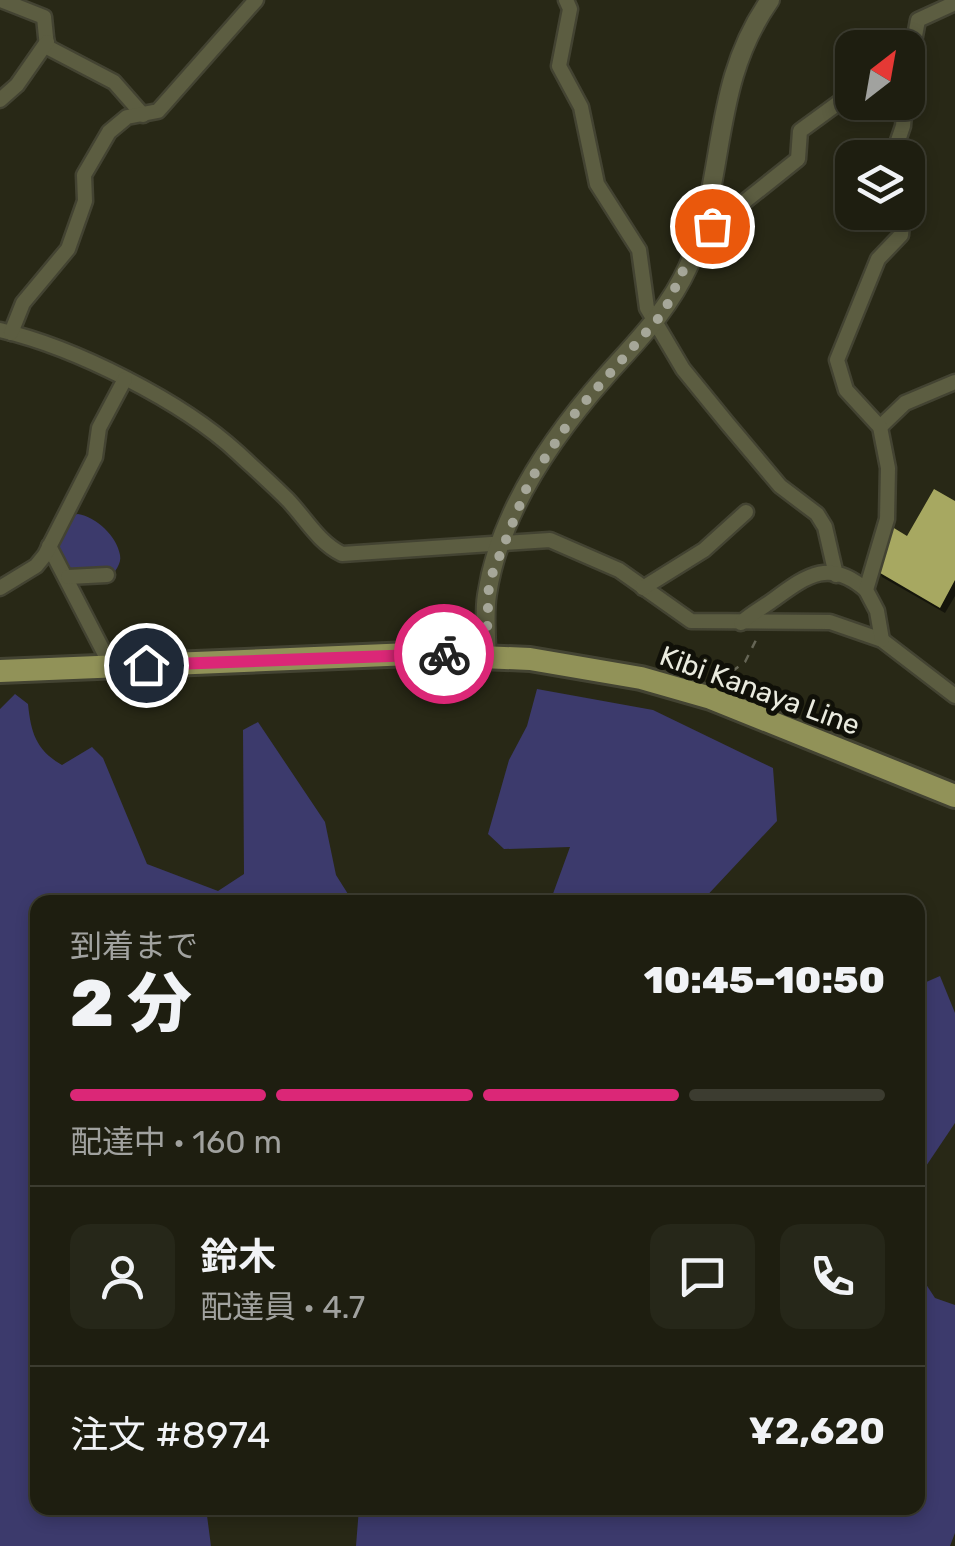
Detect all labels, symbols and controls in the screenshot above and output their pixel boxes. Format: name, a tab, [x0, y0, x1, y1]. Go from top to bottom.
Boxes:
north arrow	[835, 30, 925, 120]
map controls	[835, 30, 925, 230]
button: layers	[835, 140, 925, 230]
pin	[670, 184, 755, 269]
icon: bag	[685, 199, 740, 254]
courier	[394, 604, 494, 704]
pin	[104, 623, 189, 708]
icon: bike	[417, 627, 472, 682]
icon: home	[119, 638, 174, 693]
street label: Kibi Kanaya Line	[655, 639, 864, 742]
text: 到着まで	[70, 927, 198, 965]
text: 10:45–10:50	[644, 957, 885, 1003]
text: 2 分	[70, 965, 192, 1042]
text: 配達中 · 160 m	[70, 1123, 282, 1161]
button: person	[70, 1224, 175, 1329]
button: chat	[650, 1224, 755, 1329]
button: phone	[780, 1224, 885, 1329]
text: 鈴木	[200, 1234, 276, 1280]
text: 配達員 · 4.7	[200, 1288, 365, 1326]
text: ¥2,620	[748, 1408, 885, 1454]
text: 注文 #8974	[70, 1412, 270, 1458]

